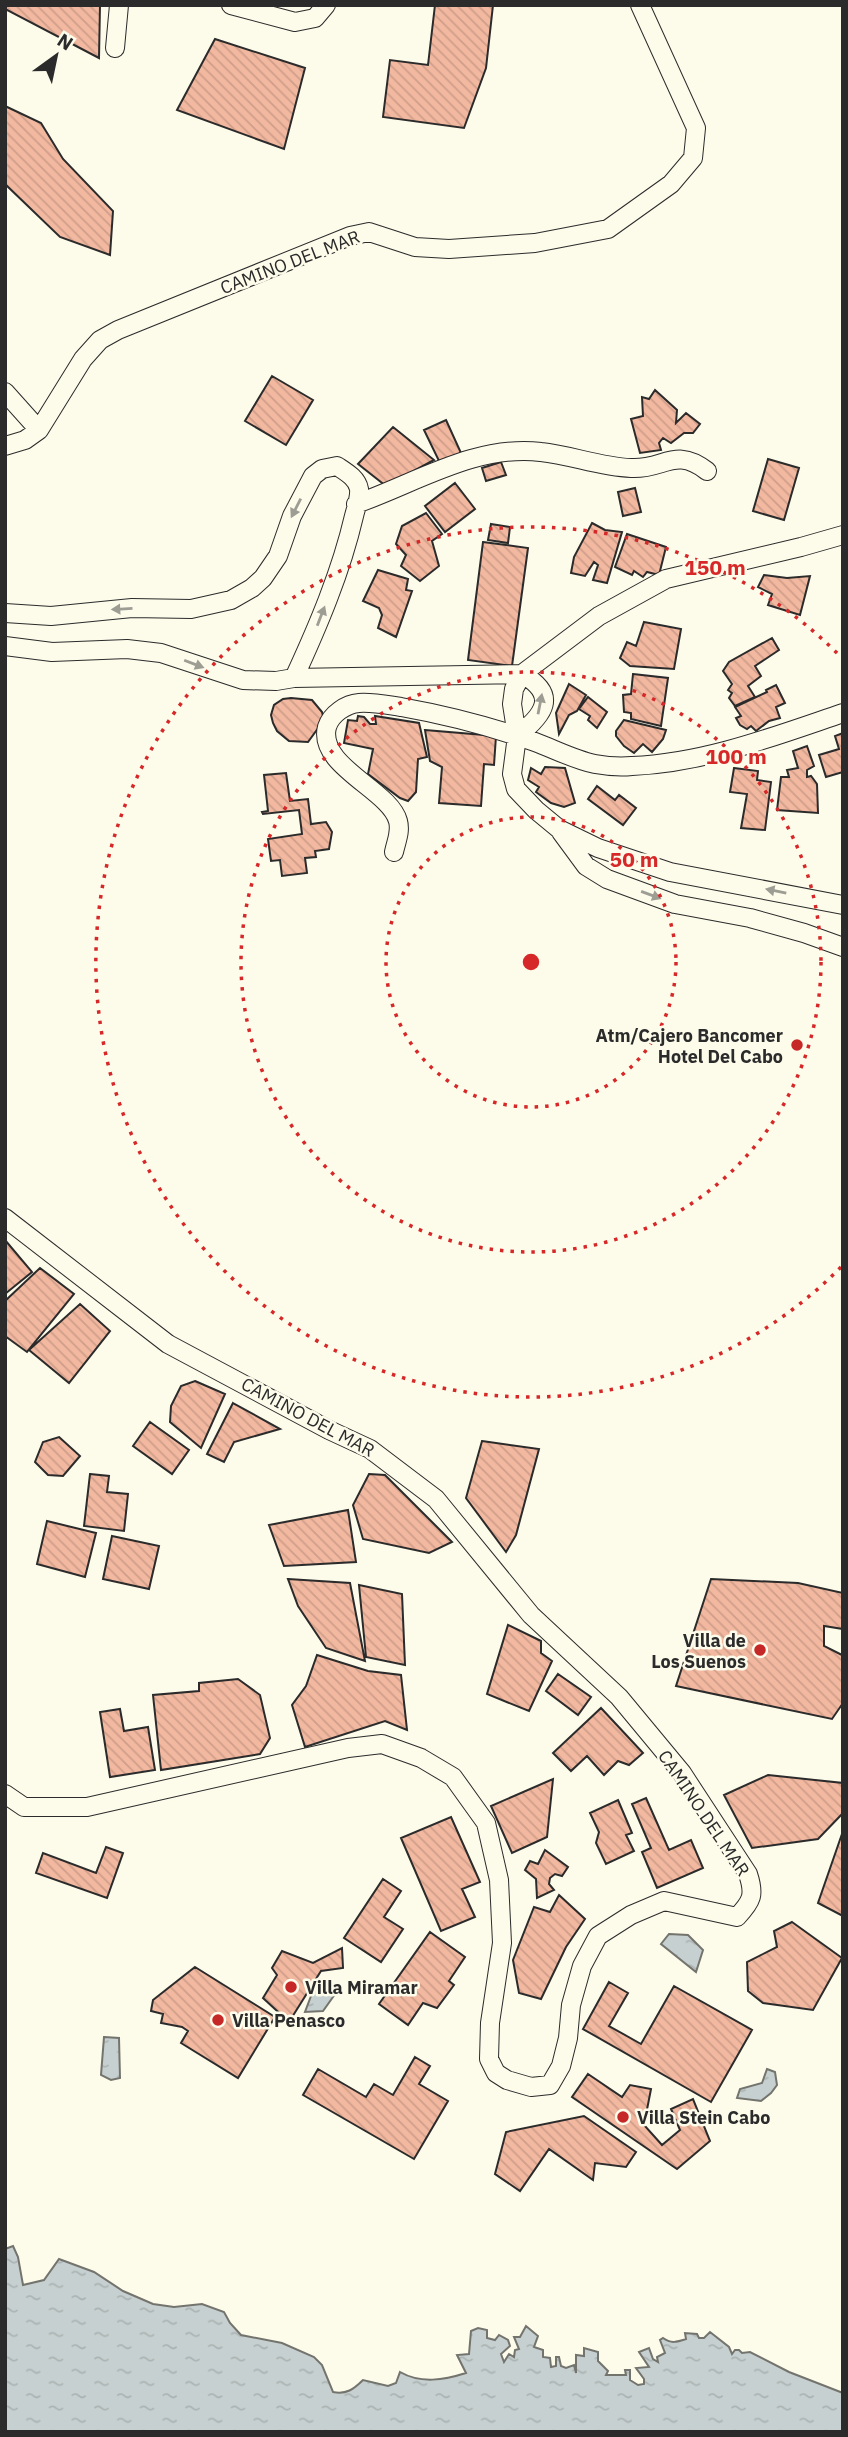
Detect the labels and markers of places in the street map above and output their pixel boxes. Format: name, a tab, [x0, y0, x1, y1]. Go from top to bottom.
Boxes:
centre of rings	[519, 950, 543, 974]
place label: Atm/Cajero Bancomer Hotel Del Cabo	[596, 1024, 783, 1068]
marker: Atm/Cajero Bancomer Hotel Del Cabo	[789, 1037, 805, 1053]
place label: Villa de Los Suenos	[651, 1629, 746, 1673]
marker: Villa de Los Suenos	[752, 1642, 768, 1658]
place label: Villa Miramar	[305, 1976, 418, 1999]
marker: Villa Miramar	[283, 1979, 299, 1995]
place label: Villa Penasco	[232, 2009, 345, 2032]
marker: Villa Penasco	[210, 2012, 226, 2028]
place label: Villa Stein Cabo	[637, 2106, 770, 2129]
marker: Villa Stein Cabo	[615, 2109, 631, 2125]

